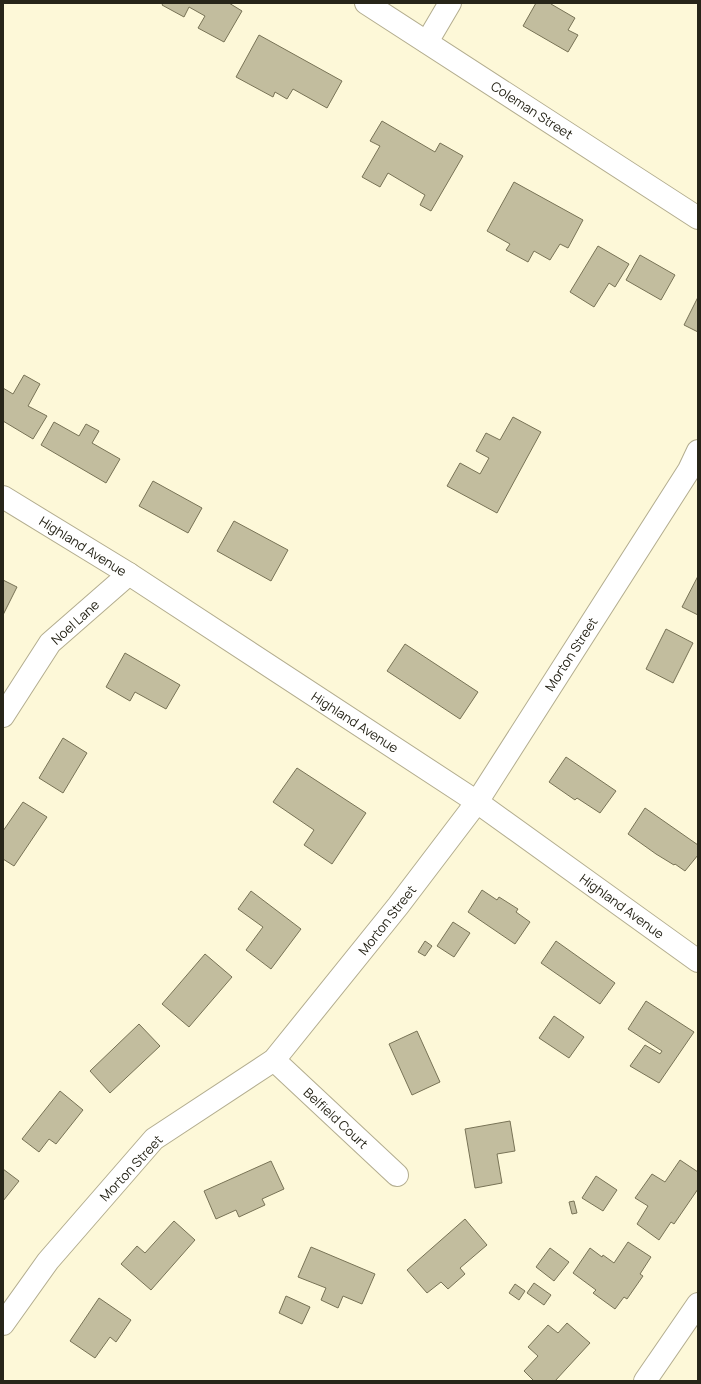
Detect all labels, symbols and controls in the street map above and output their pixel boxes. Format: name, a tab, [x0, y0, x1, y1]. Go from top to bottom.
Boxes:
street label: Coleman Street	[488, 77, 576, 143]
street label: Highland Avenue	[36, 512, 131, 580]
street label: Noel Lane	[47, 595, 103, 648]
street label: Morton Street	[540, 614, 602, 694]
street label: Highland Avenue	[308, 687, 402, 757]
street label: Highland Avenue	[576, 869, 668, 943]
street label: Morton Street	[354, 881, 420, 959]
street label: Belfield Court	[300, 1083, 372, 1153]
street label: Morton Street	[96, 1131, 166, 1205]

